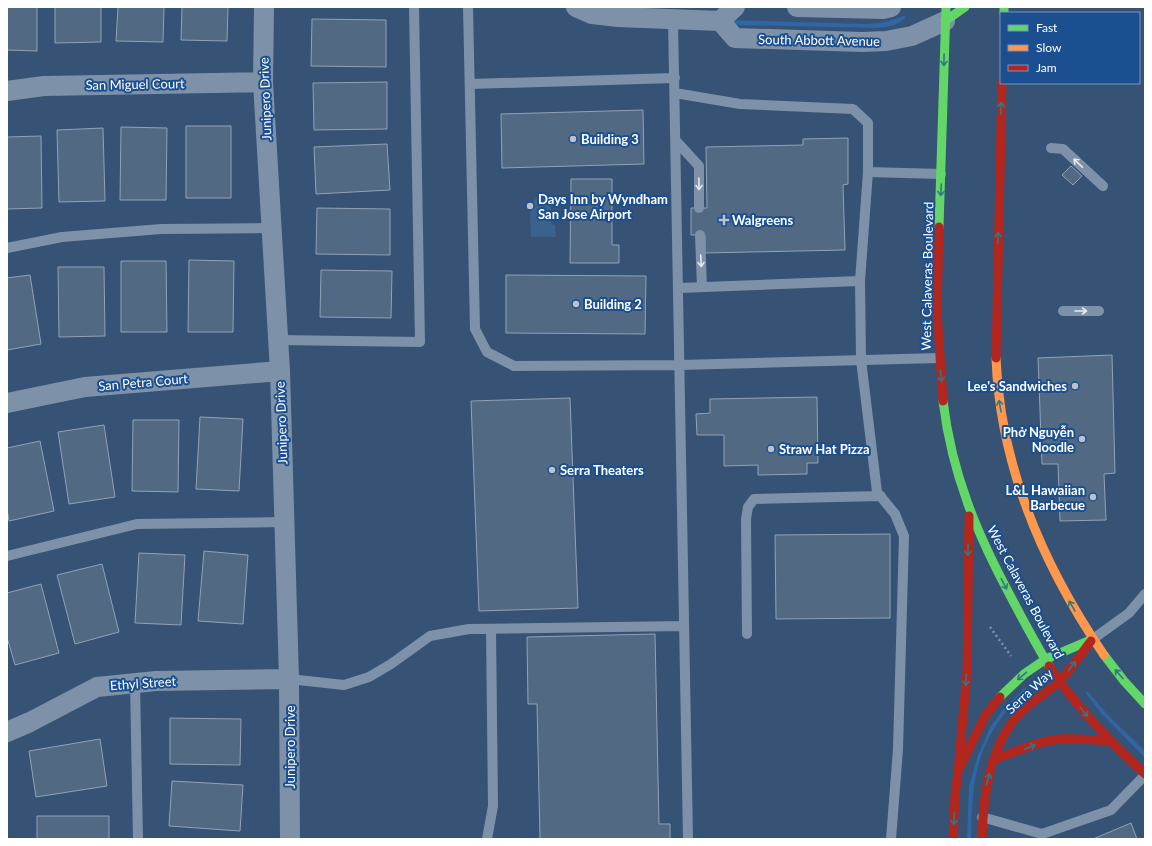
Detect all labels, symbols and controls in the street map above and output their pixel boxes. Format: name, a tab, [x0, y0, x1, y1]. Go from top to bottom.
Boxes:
legend	[1000, 12, 1140, 84]
text: Fast	[1036, 20, 1058, 35]
street label: South Abbott Avenue	[758, 31, 880, 49]
text: Slow	[1036, 40, 1062, 55]
one-way arrow	[940, 53, 948, 66]
street label: Junipero Drive	[256, 57, 274, 141]
text: Jam	[1036, 60, 1057, 75]
street label: San Miguel Court	[85, 75, 185, 93]
one-way arrow	[998, 102, 1005, 115]
place label: Building 3	[581, 131, 639, 147]
marker: Building 3	[568, 134, 578, 144]
one-way arrow	[1073, 159, 1083, 168]
one-way arrow	[695, 177, 703, 190]
one-way arrow	[937, 183, 944, 196]
place label: Days Inn by Wyndham San Jose Airport	[538, 191, 668, 222]
marker: Days Inn by Wyndham San Jose Airport	[525, 201, 535, 211]
street label: West Calaveras Boulevard	[918, 202, 936, 350]
place label: Walgreens	[732, 212, 793, 228]
marker: Walgreens	[719, 215, 729, 225]
one-way arrow	[994, 232, 1002, 245]
one-way arrow	[697, 254, 705, 267]
place label: Building 2	[584, 296, 642, 312]
marker: Building 2	[571, 299, 581, 309]
one-way arrow	[1074, 307, 1087, 315]
one-way arrow	[937, 369, 945, 382]
street label: San Petra Court	[98, 370, 189, 394]
place label: Lee's Sandwiches	[967, 378, 1067, 394]
street label: Junipero Drive	[272, 381, 290, 465]
marker: Lee's Sandwiches	[1070, 381, 1080, 391]
one-way arrow	[996, 400, 1004, 413]
place label: Phở Nguyễn Noodle	[1003, 424, 1074, 455]
marker: Phở Nguyễn Noodle	[1077, 434, 1087, 444]
place label: Straw Hat Pizza	[779, 441, 870, 457]
marker: Straw Hat Pizza	[766, 444, 776, 454]
place label: Serra Theaters	[560, 462, 644, 478]
marker: Serra Theaters	[547, 465, 557, 475]
place label: L&L Hawaiian Barbecue	[1005, 482, 1085, 513]
marker: L&L Hawaiian Barbecue	[1088, 492, 1098, 502]
street label: West Calaveras Boulevard	[984, 523, 1068, 661]
one-way arrow	[964, 543, 972, 556]
one-way arrow	[1000, 577, 1008, 589]
one-way arrow	[1068, 600, 1076, 612]
one-way arrow	[1067, 660, 1076, 671]
street label: Serra Way	[1002, 665, 1056, 717]
one-way arrow	[1115, 669, 1124, 680]
one-way arrow	[1016, 672, 1027, 681]
street label: Ethyl Street	[109, 673, 177, 693]
one-way arrow	[963, 673, 970, 686]
street label: Junipero Drive	[282, 705, 298, 789]
one-way arrow	[1079, 706, 1088, 717]
one-way arrow	[1023, 742, 1035, 750]
one-way arrow	[985, 772, 992, 785]
one-way arrow	[950, 812, 957, 825]

